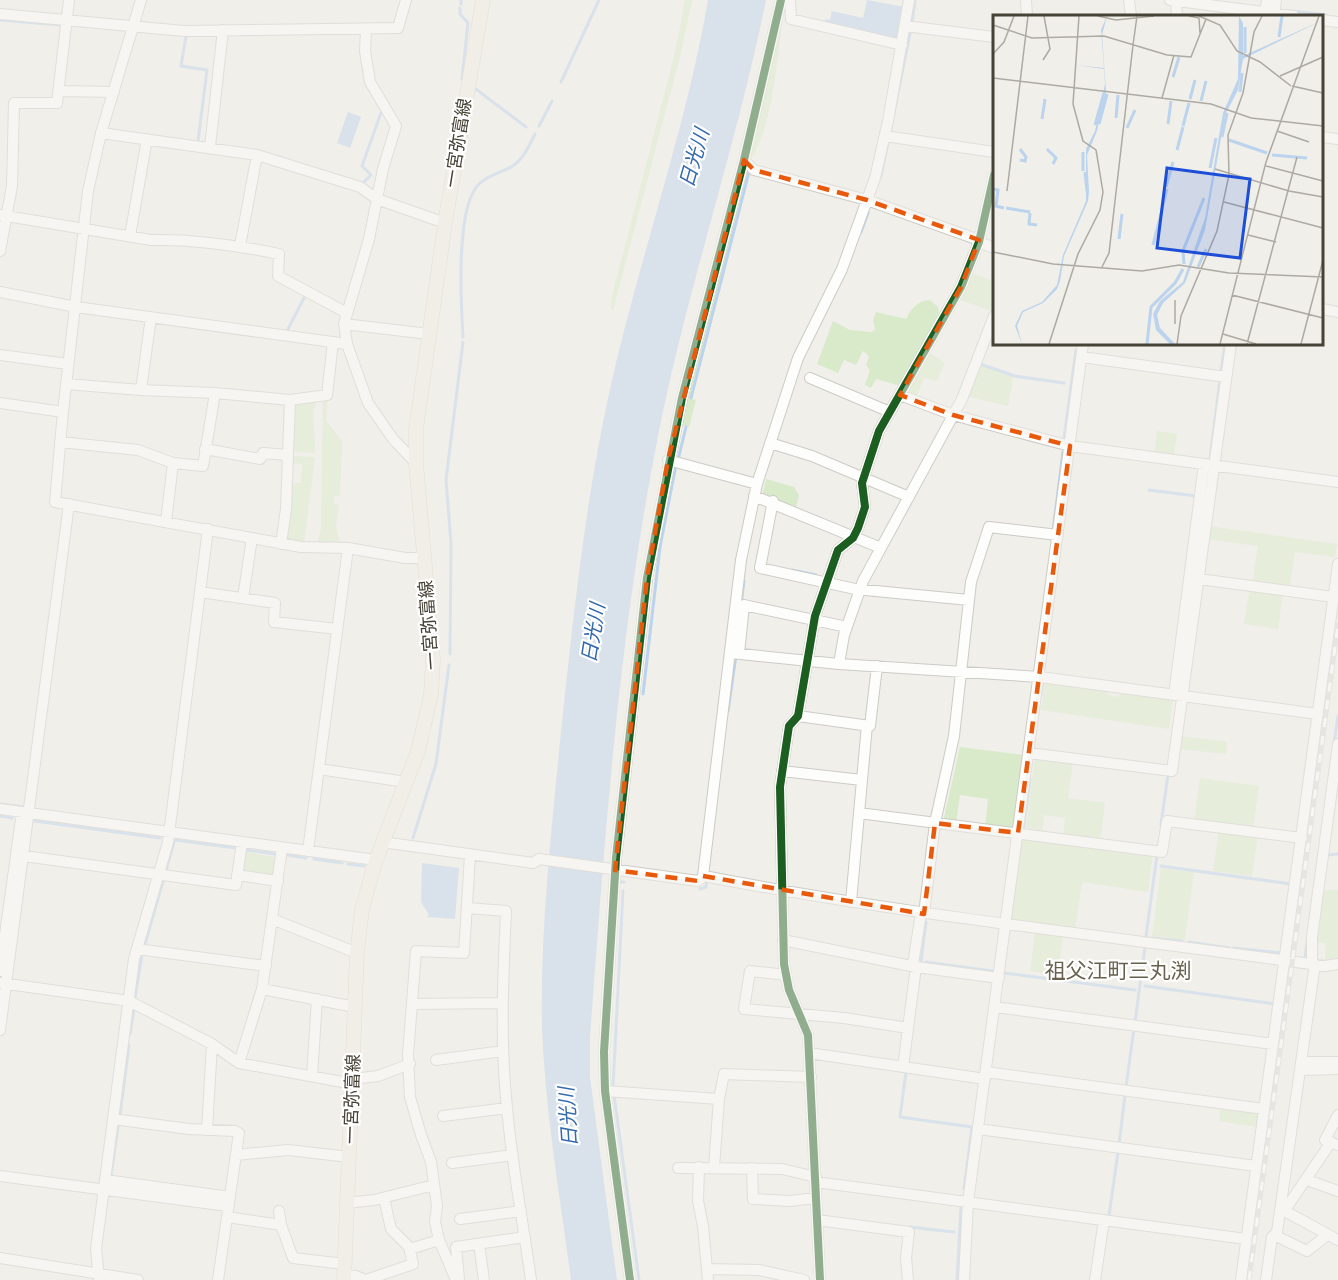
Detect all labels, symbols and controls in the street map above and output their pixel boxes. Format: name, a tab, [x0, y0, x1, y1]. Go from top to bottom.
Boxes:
inset map	[993, 15, 1323, 345]
street label: 一宮弥富線	[439, 97, 476, 189]
water label: 日光川	[673, 124, 715, 190]
street label: 一宮弥富線	[414, 579, 443, 671]
water label: 日光川	[575, 599, 611, 665]
district label: 祖父江町三丸渕	[1045, 957, 1192, 984]
street label: 一宮弥富線	[338, 1054, 365, 1144]
water label: 日光川	[553, 1084, 583, 1148]

